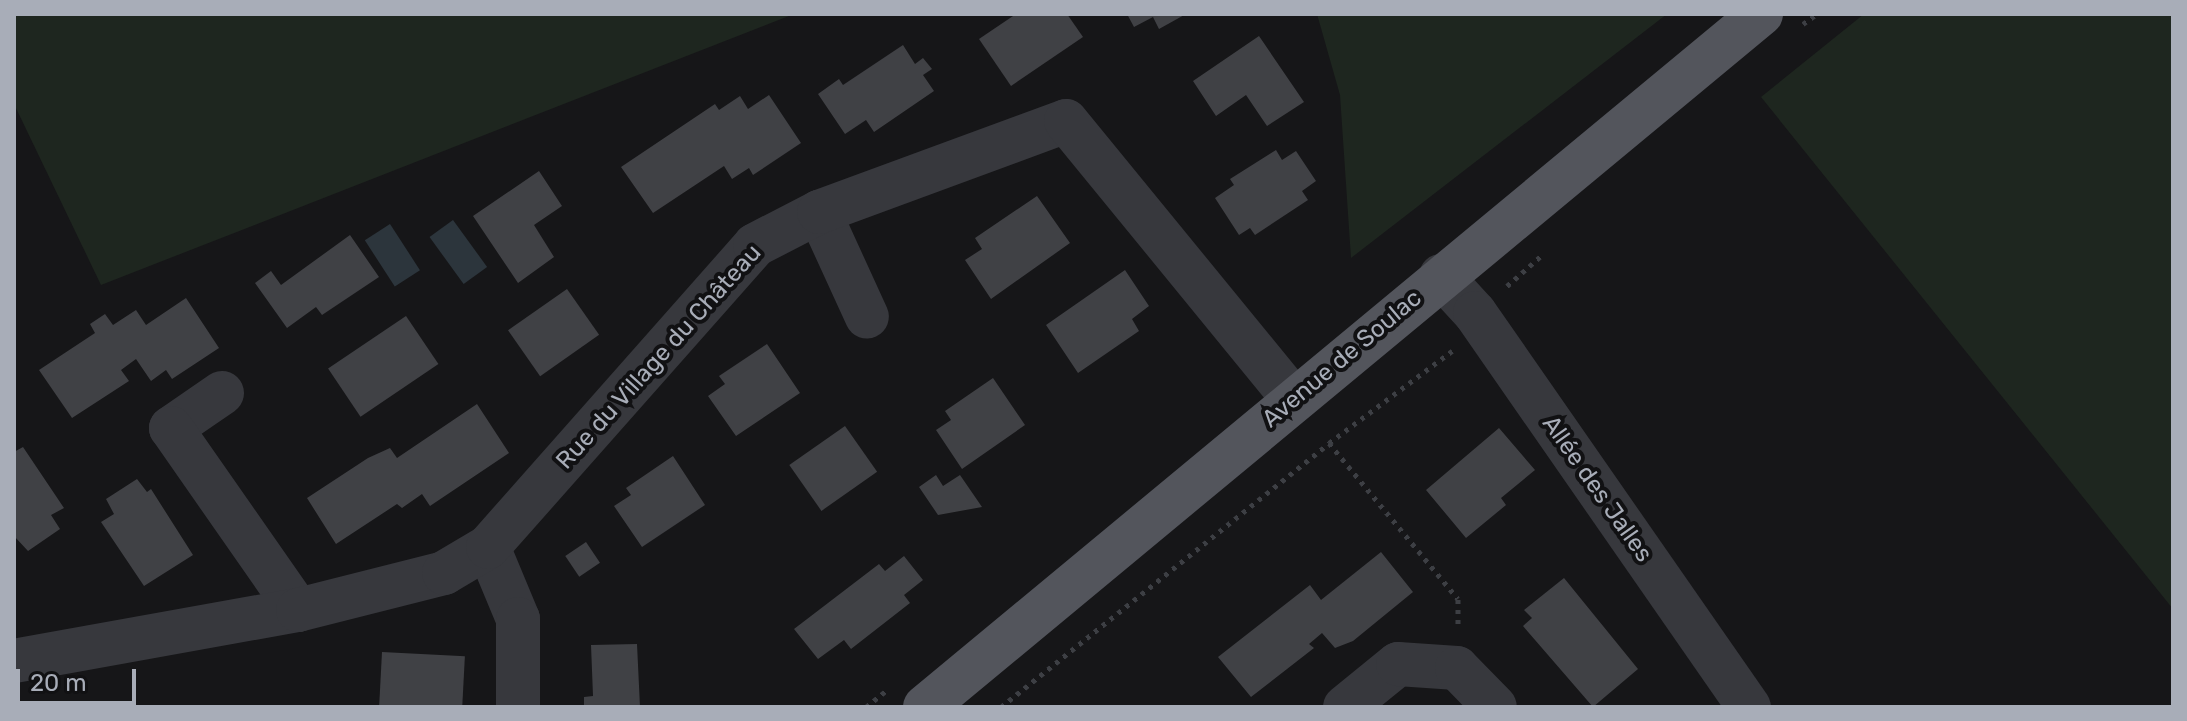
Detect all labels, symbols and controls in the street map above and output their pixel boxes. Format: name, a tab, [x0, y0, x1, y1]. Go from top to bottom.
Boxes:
street label: Rue du Village du Château	[550, 239, 768, 475]
street label: Avenue de Soulac	[1257, 284, 1427, 434]
street label: Allée des Jalles	[1536, 410, 1658, 568]
scale bar	[20, 653, 140, 703]
text: 20 m	[30, 669, 87, 697]

